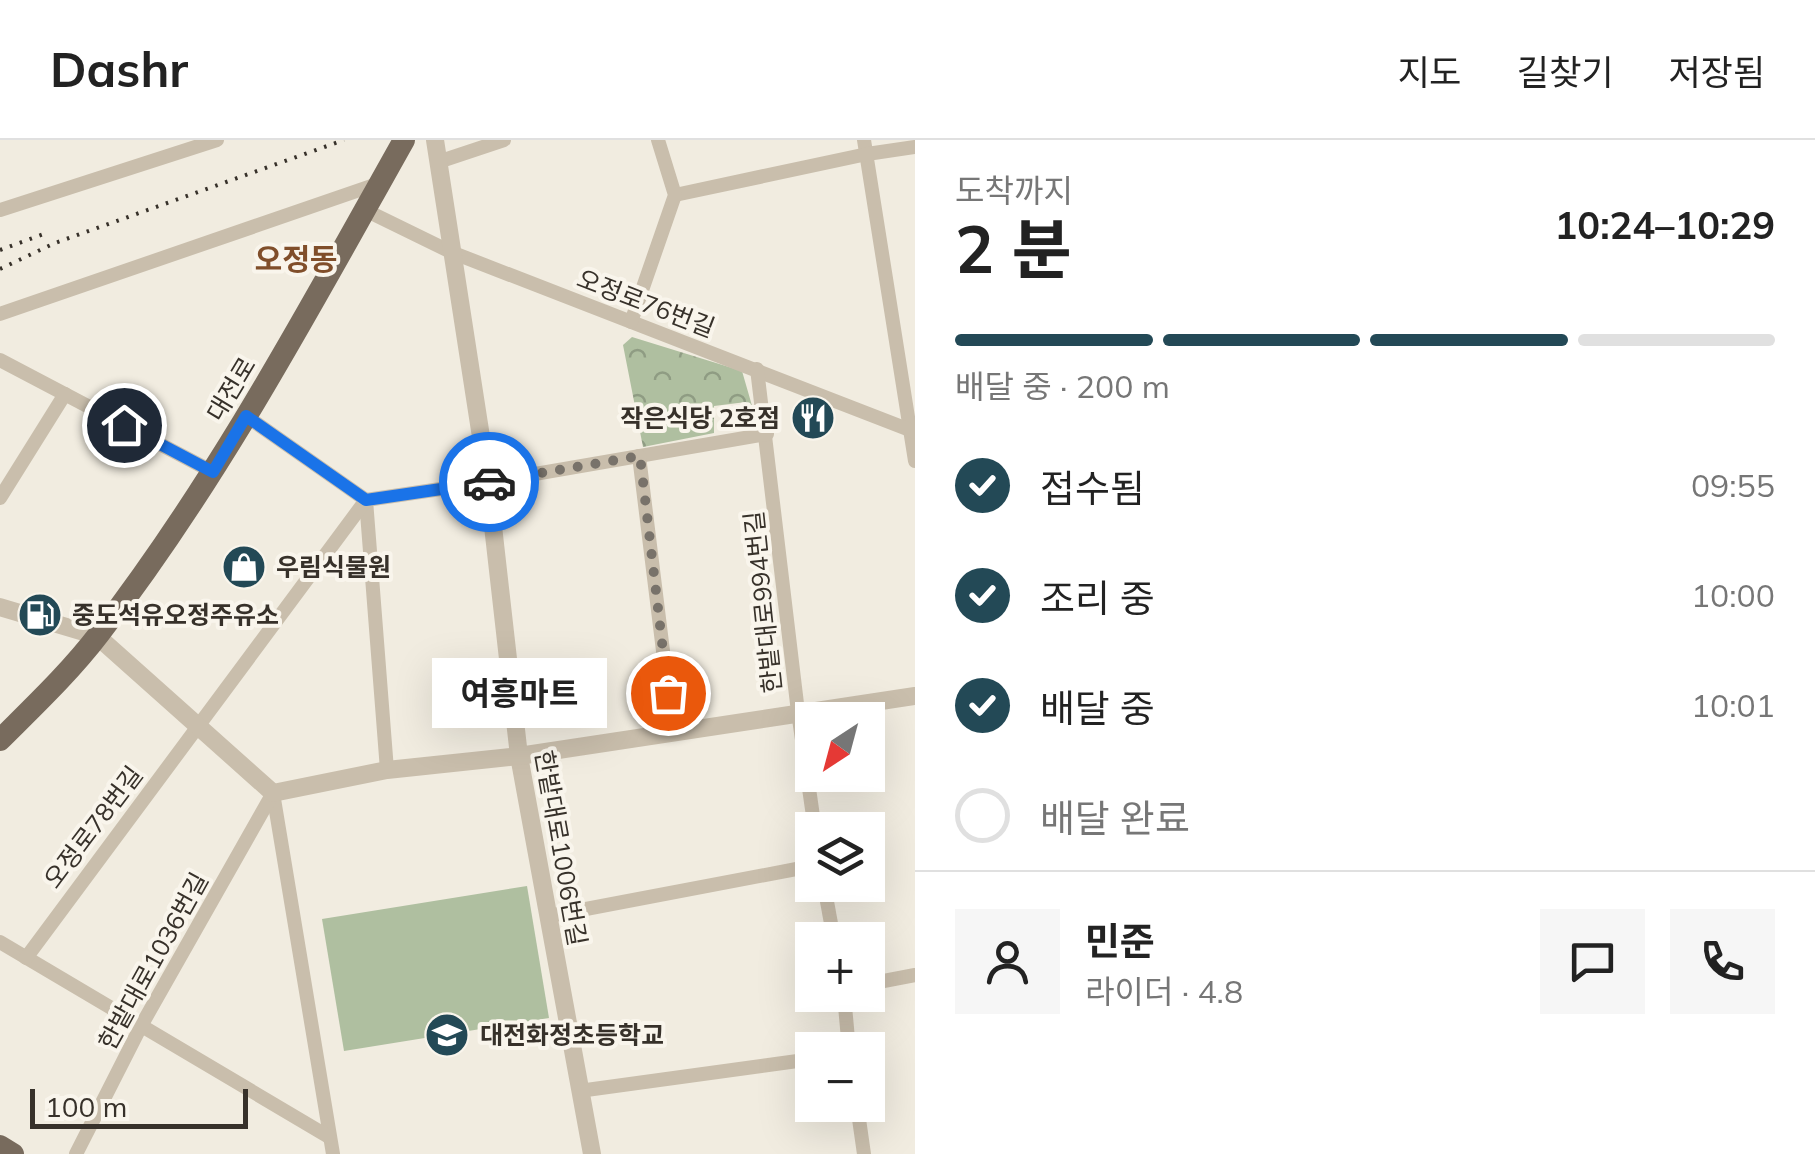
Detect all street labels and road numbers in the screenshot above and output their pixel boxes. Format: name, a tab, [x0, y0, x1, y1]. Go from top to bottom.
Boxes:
street label: 오정로76번길	[573, 262, 719, 343]
street label: 대전로	[200, 351, 262, 426]
street label: 한밭대로994번길	[738, 509, 787, 695]
street label: 한밭대로1006번길	[529, 748, 594, 948]
street label: 오정로78번길	[37, 759, 149, 894]
street label: 한밭대로1036번길	[91, 867, 214, 1055]

